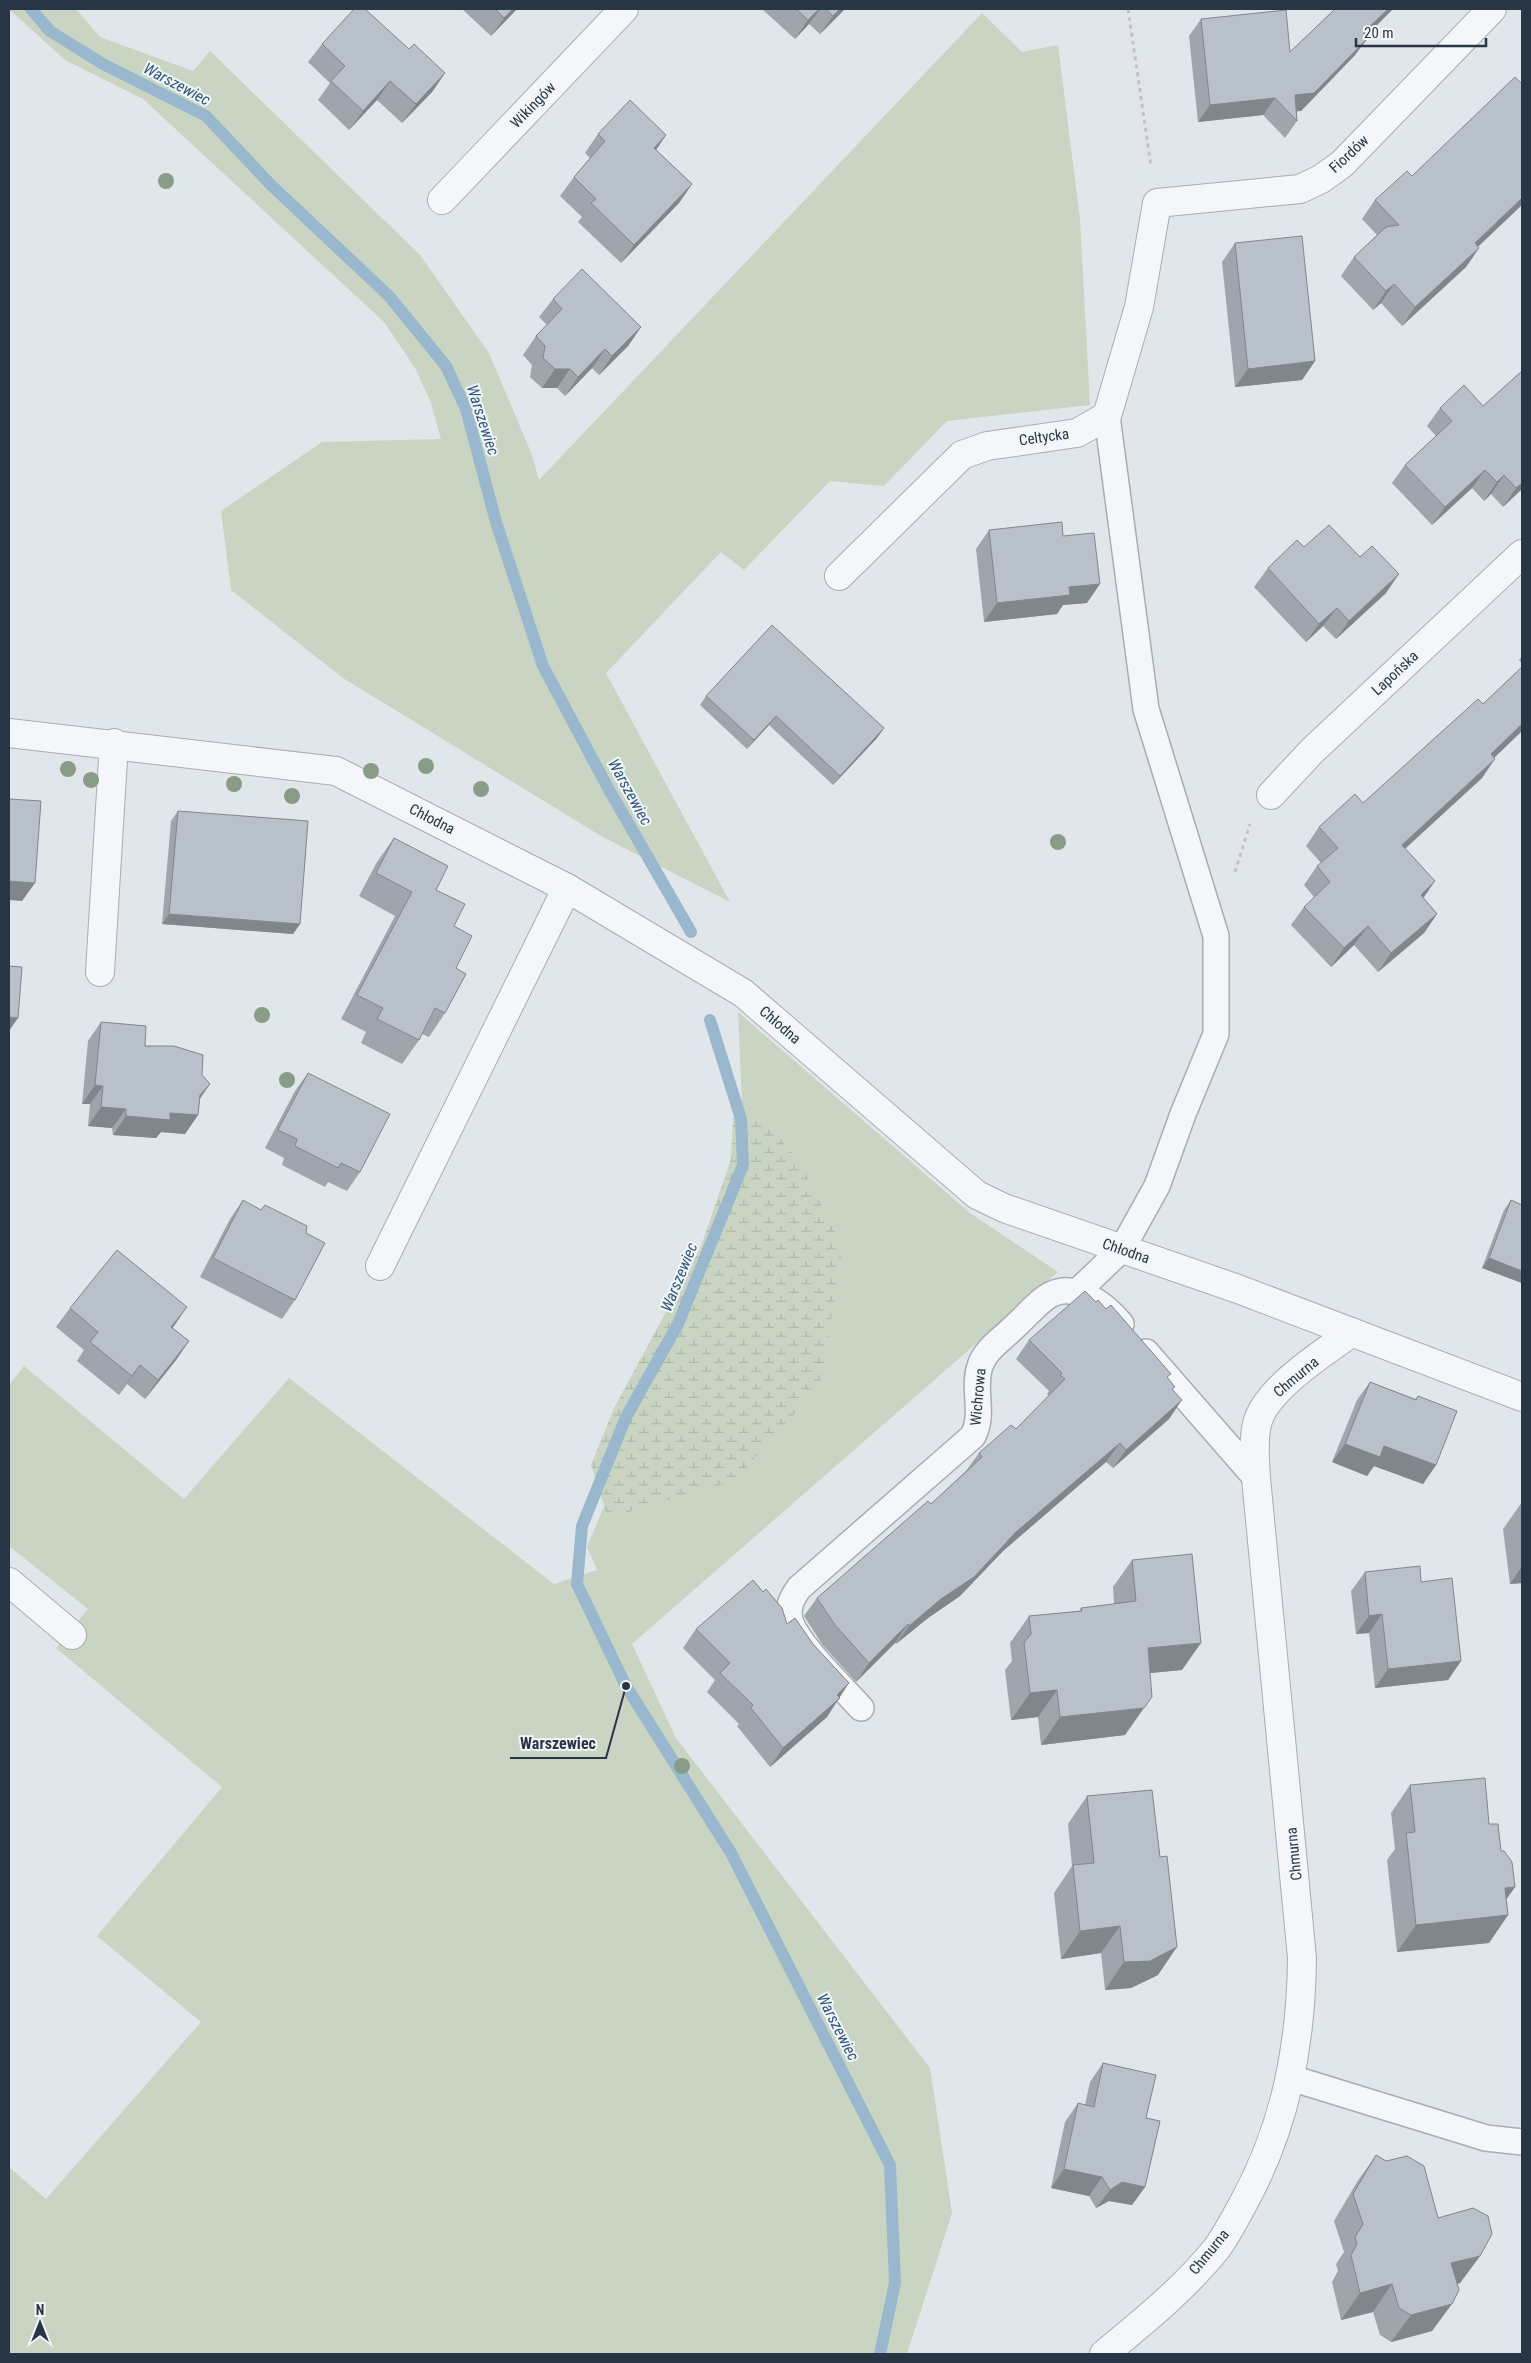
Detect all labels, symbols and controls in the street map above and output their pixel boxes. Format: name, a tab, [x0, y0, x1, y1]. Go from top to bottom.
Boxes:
scale bar	[1356, 15, 1486, 47]
text: 20 m	[1364, 24, 1394, 42]
water label: Warszewiec	[140, 59, 214, 109]
street label: Wikingów	[507, 78, 559, 132]
street label: Fiordów	[1326, 131, 1373, 177]
water label: Warszewiec	[463, 382, 503, 458]
street label: Celtycka	[1018, 425, 1070, 449]
street label: Lapońska	[1368, 647, 1422, 699]
water label: Warszewiec	[604, 756, 656, 828]
street label: Chłodna	[406, 800, 458, 838]
street label: Chłodna	[756, 1002, 804, 1048]
street label: Chłodna	[1100, 1235, 1152, 1267]
water label: Warszewiec	[657, 1240, 701, 1314]
street label: Chmurna	[1270, 1353, 1322, 1401]
street label: Wichrowa	[967, 1367, 989, 1427]
callout: Warszewiec	[510, 1727, 606, 1758]
text: Warszewiec	[520, 1734, 596, 1753]
street label: Chmurna	[1282, 1827, 1306, 1881]
water label: Warszewiec	[813, 1990, 863, 2064]
street label: Chmurna	[1185, 2226, 1233, 2278]
north arrow	[15, 2298, 65, 2348]
text: N	[36, 2302, 44, 2318]

